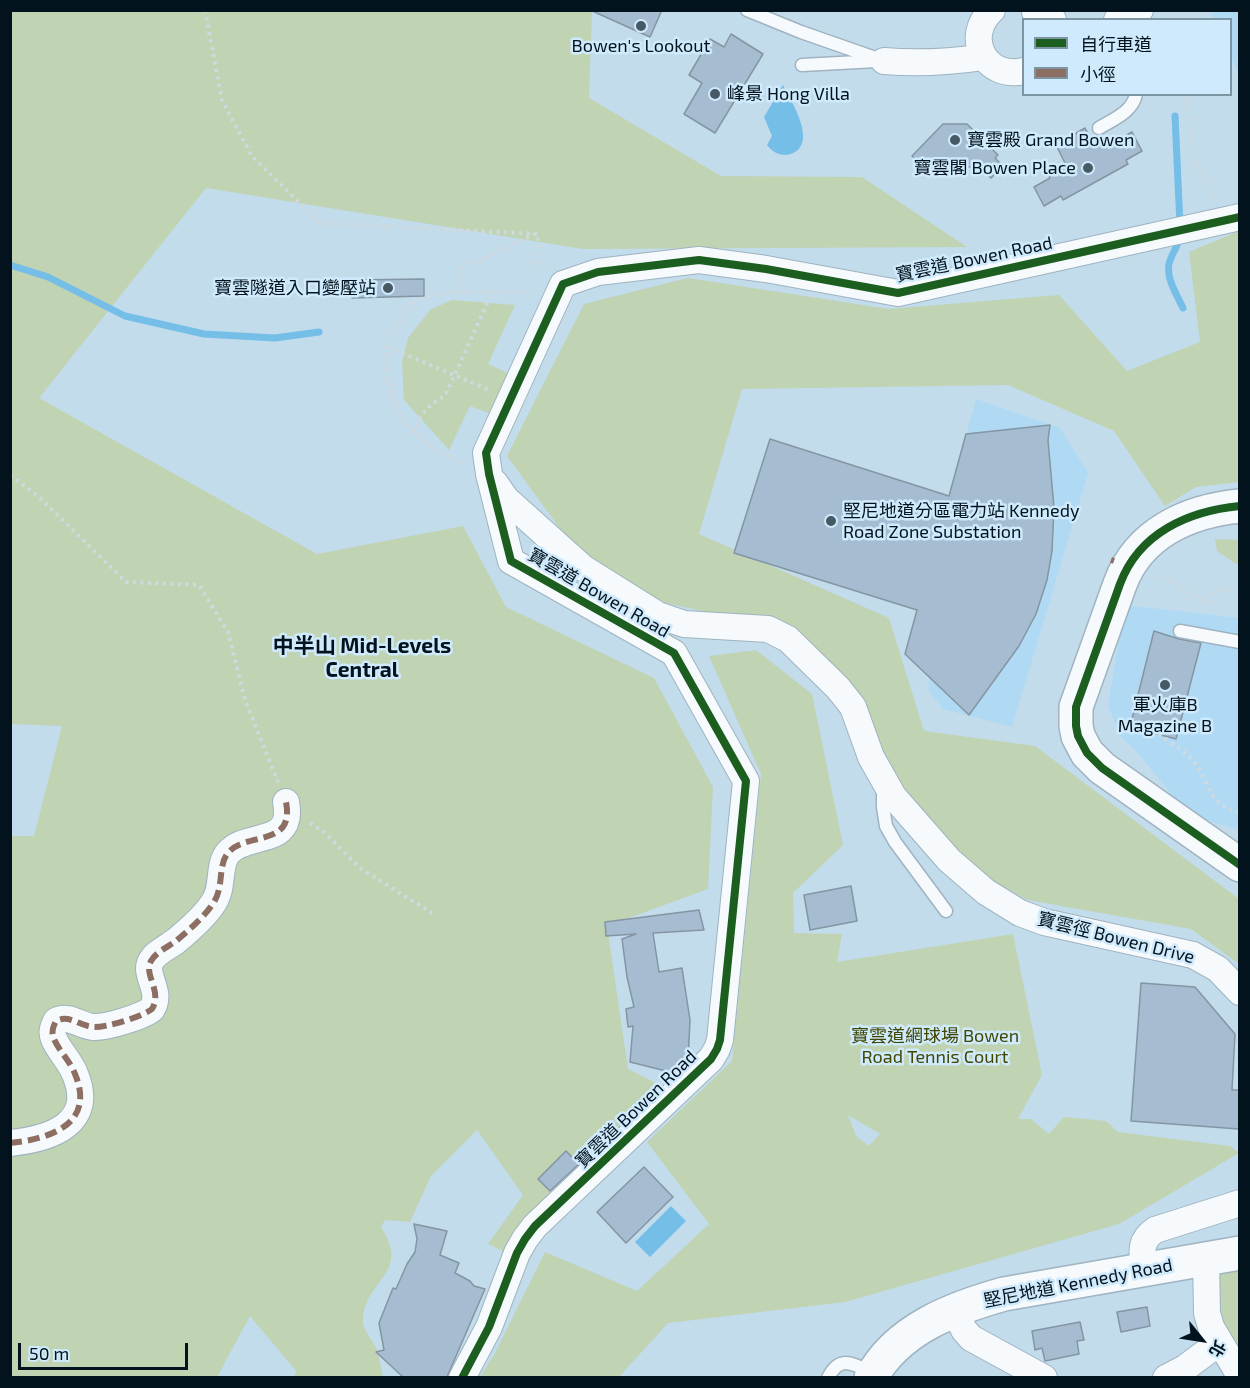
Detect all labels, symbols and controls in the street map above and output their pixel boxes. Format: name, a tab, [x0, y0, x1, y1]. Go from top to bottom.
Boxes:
legend	[1022, 18, 1232, 96]
marker: Bowen's Lookout	[634, 19, 648, 33]
text: 自行車道	[1080, 33, 1152, 55]
place label: Bowen's Lookout	[572, 35, 710, 57]
text: 小徑	[1080, 63, 1116, 85]
place label: 峰景 Hong Villa	[727, 83, 850, 105]
marker: 峰景 Hong Villa	[708, 87, 722, 101]
place label: 寶雲殿 Grand Bowen	[967, 129, 1134, 151]
marker: 寶雲殿 Grand Bowen	[948, 133, 962, 147]
place label: 寶雲閣 Bowen Place	[914, 157, 1076, 179]
marker: 寶雲閣 Bowen Place	[1081, 161, 1095, 175]
street label: 寶雲道 Bowen Road	[894, 232, 1054, 286]
place label: 寶雲隧道入口變壓站	[214, 277, 376, 299]
marker: 寶雲隧道入口變壓站	[381, 281, 395, 295]
place label: 堅尼地道分區電力站 Kennedy Road Zone Substation	[843, 500, 1080, 542]
marker: 堅尼地道分區電力站 Kennedy Road Zone Substation	[824, 514, 838, 528]
street label: 寶雲道 Bowen Road	[524, 544, 674, 642]
district label: 中半山 Mid-Levels Central	[273, 633, 451, 683]
marker: 軍火庫B Magazine B	[1158, 678, 1172, 692]
place label: 軍火庫B Magazine B	[1118, 694, 1212, 736]
street label: 寶雲徑 Bowen Drive	[1035, 908, 1197, 968]
park label: 寶雲道網球場 Bowen Road Tennis Court	[851, 1025, 1019, 1068]
street label: 寶雲道 Bowen Road	[571, 1046, 701, 1172]
street label: 堅尼地道 Kennedy Road	[982, 1254, 1174, 1312]
north arrow	[1172, 1310, 1232, 1370]
scale bar	[21, 1331, 190, 1369]
text: 北	[1206, 1338, 1230, 1361]
text: 50 m	[29, 1342, 69, 1364]

